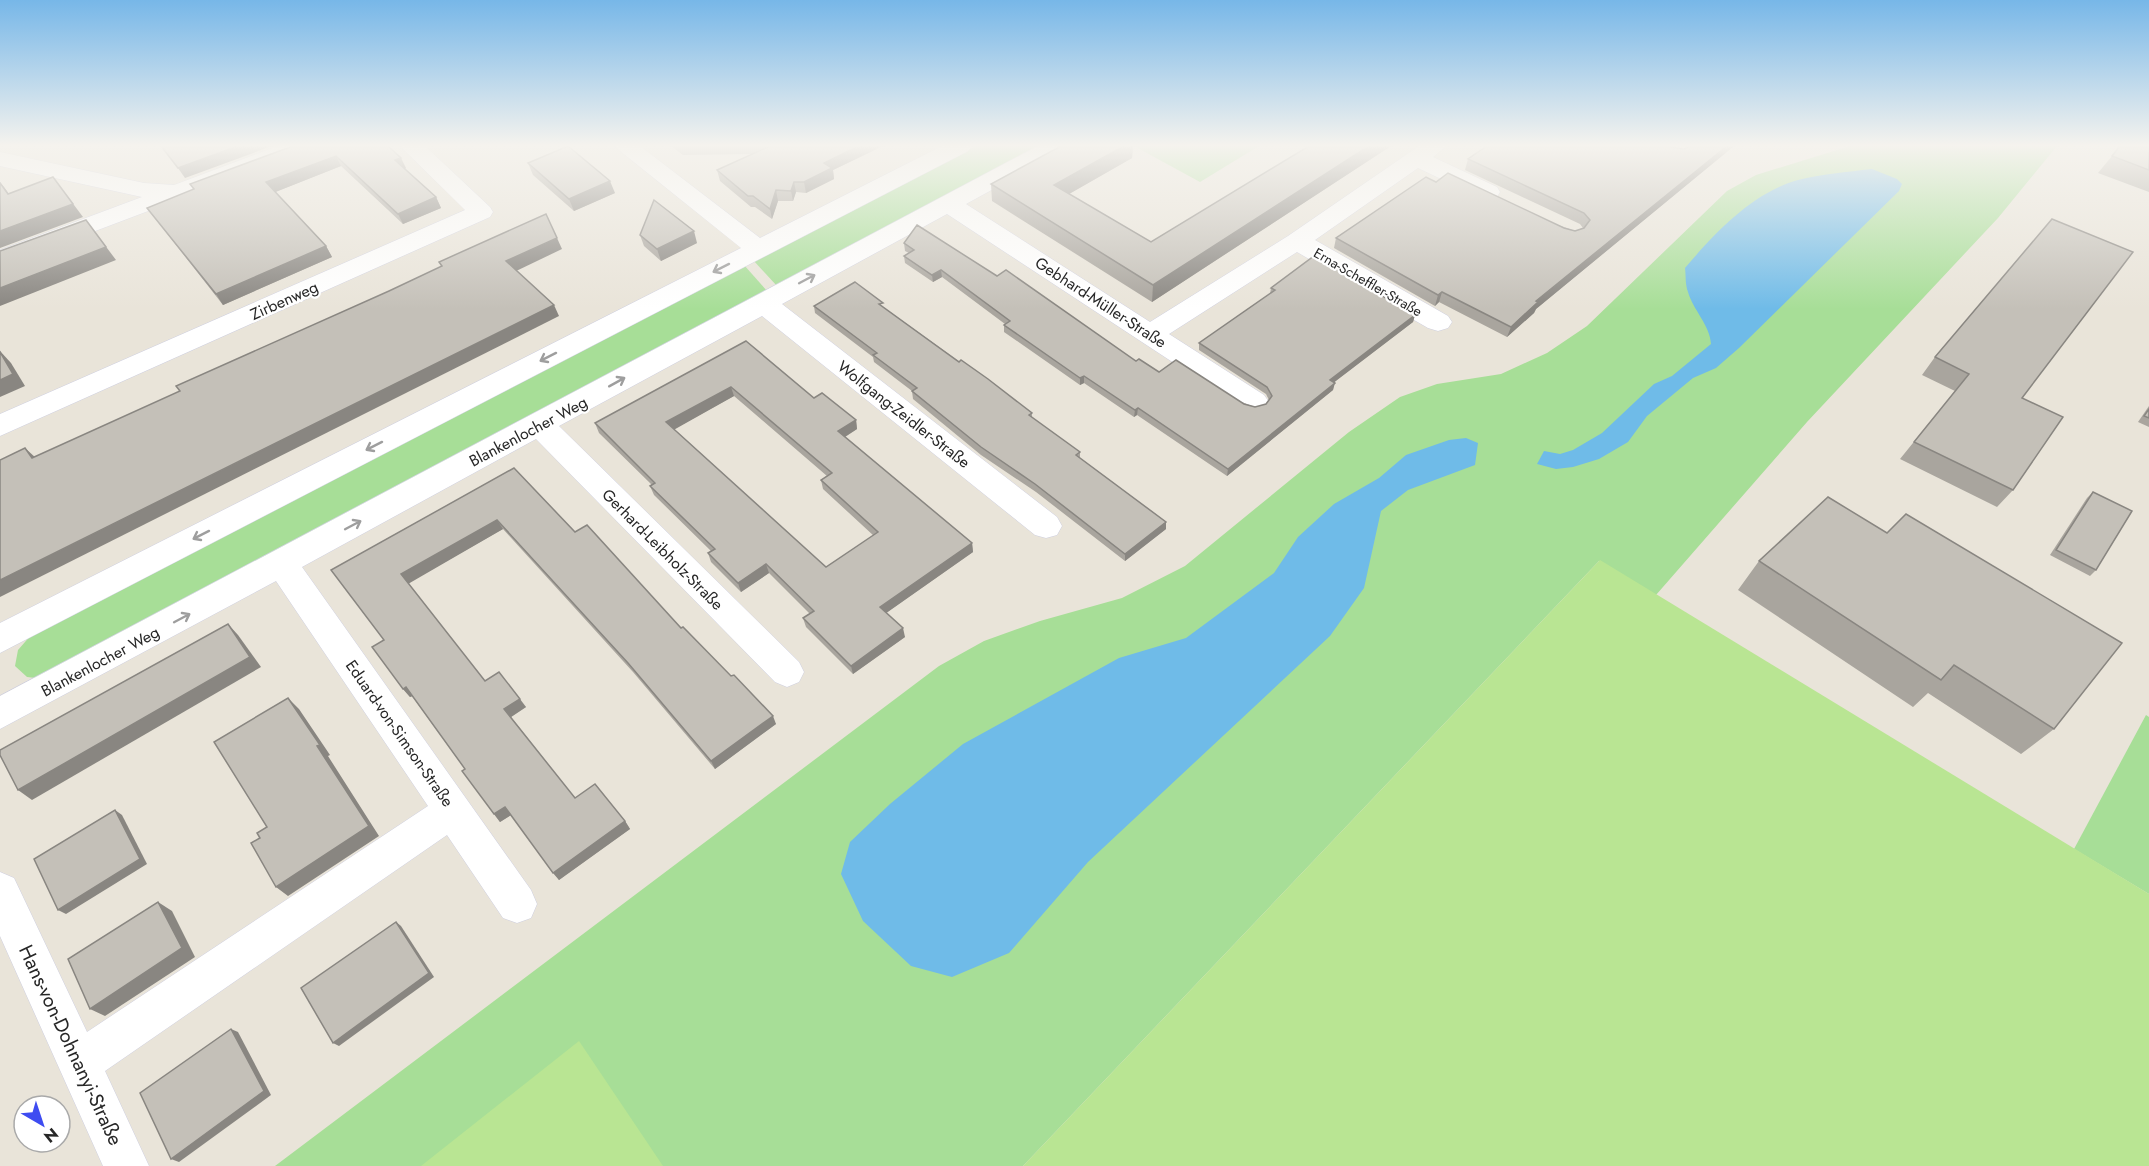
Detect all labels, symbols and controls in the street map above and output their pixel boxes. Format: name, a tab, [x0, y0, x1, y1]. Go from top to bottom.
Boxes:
street label: Erna-Scheffler-Straße	[1310, 243, 1426, 321]
street label: Gebhard-Müller-Straße	[1030, 251, 1171, 354]
one-way arrow	[713, 263, 731, 274]
one-way arrow	[798, 273, 815, 285]
street label: Zirbenweg	[247, 275, 322, 326]
one-way arrow	[540, 351, 557, 363]
street label: Wolfgang-Zeidler-Straße	[832, 355, 975, 474]
one-way arrow	[609, 376, 626, 388]
street label: Blankenlocher Weg	[465, 391, 591, 472]
one-way arrow	[366, 441, 384, 452]
street label: Gerhard-Leibholz-Straße	[597, 483, 729, 615]
one-way arrow	[344, 519, 362, 530]
one-way arrow	[193, 529, 210, 541]
one-way arrow	[173, 612, 190, 624]
street label: Blankenlocher Weg	[37, 621, 163, 702]
street label: Eduard-von-Simson-Straße	[340, 655, 459, 811]
street label: Hans-von-Dohnanyi-Straße	[11, 940, 130, 1150]
north arrow	[12, 1094, 72, 1154]
text: N	[39, 1122, 63, 1148]

